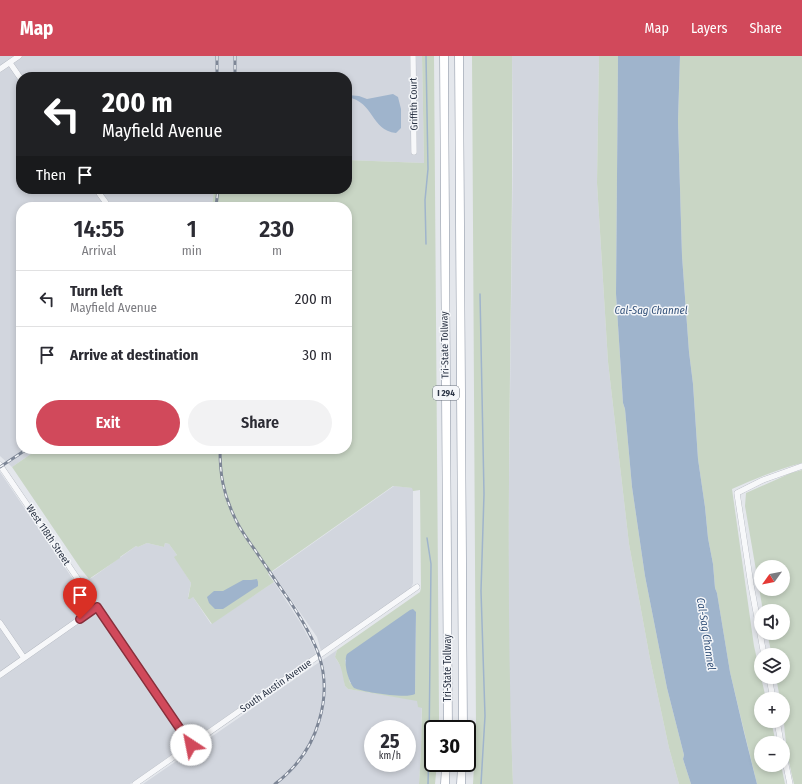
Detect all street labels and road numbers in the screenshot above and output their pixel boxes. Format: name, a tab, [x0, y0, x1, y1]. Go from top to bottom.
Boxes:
street label: Griffith Court	[408, 77, 420, 131]
street label: Tri-State Tollway	[438, 311, 452, 379]
road number: I 294	[433, 386, 459, 400]
street label: West 118th Street	[23, 502, 73, 568]
street label: Tri-State Tollway	[442, 634, 454, 702]
street label: South Austin Avenue	[238, 657, 314, 715]

